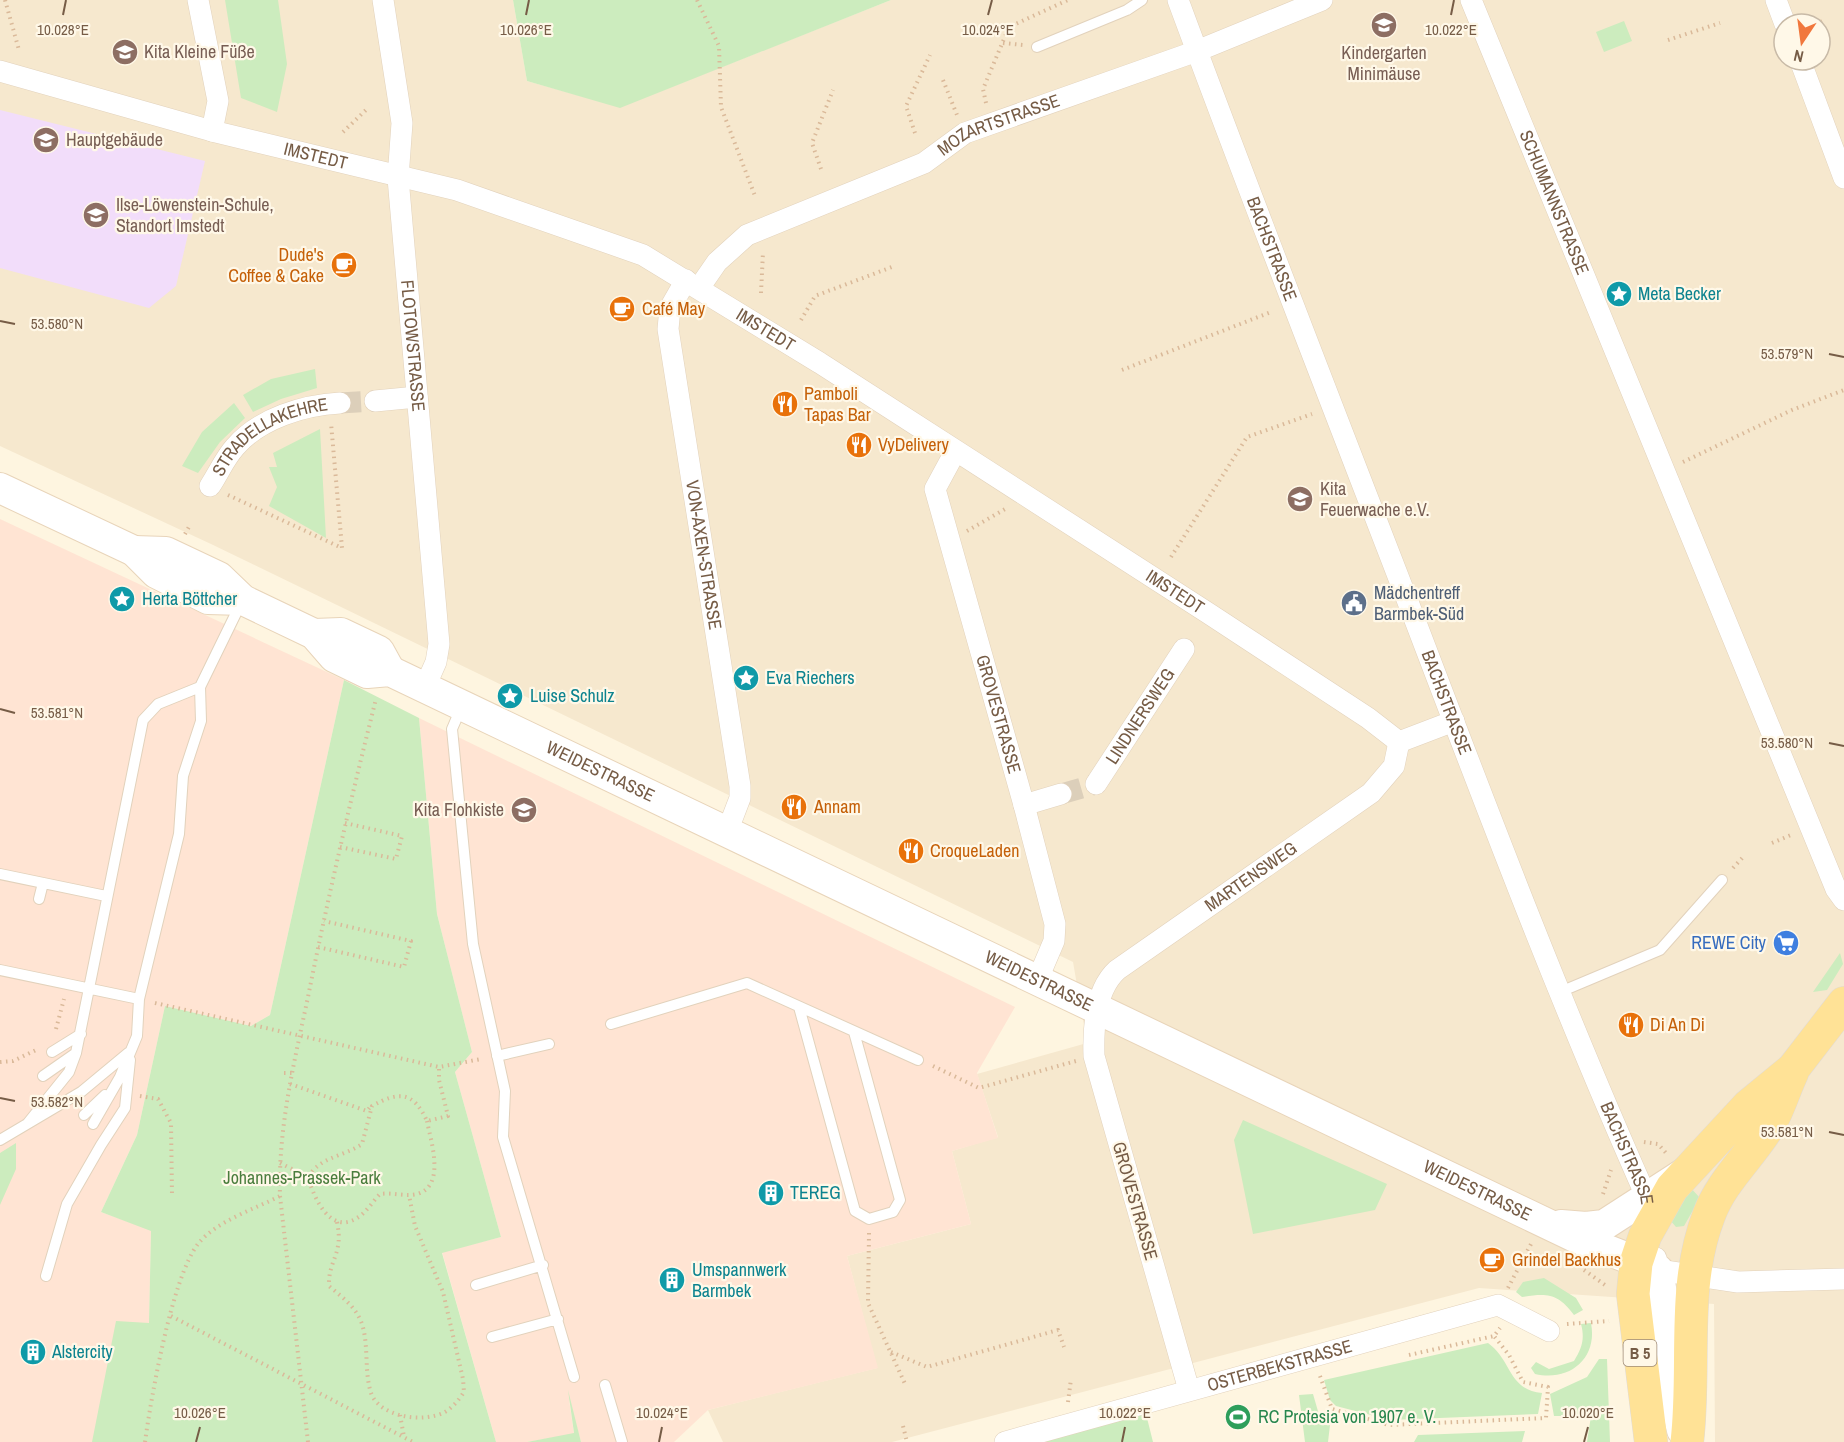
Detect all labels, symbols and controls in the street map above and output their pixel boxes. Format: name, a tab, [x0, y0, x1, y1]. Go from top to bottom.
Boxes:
school or university icon: Kindergarten Minimäuse	[1369, 10, 1399, 40]
north arrow	[1772, 12, 1832, 72]
text: 10.028°E	[37, 19, 89, 40]
text: 10.026°E	[500, 19, 552, 40]
text: 10.024°E	[962, 19, 1014, 40]
text: 10.022°E	[1425, 19, 1477, 40]
school or university icon: Kita Kleine Füße	[110, 37, 140, 67]
place label: Kita Kleine Füße	[144, 39, 255, 64]
place label: Kindergarten Minimäuse	[1341, 40, 1427, 86]
text: N	[1792, 45, 1806, 68]
street label: MOZARTSTRASSE	[932, 88, 1063, 161]
school or university icon: Hauptgebäude	[31, 125, 61, 155]
street label: SCHUMANNSTRASSE	[1514, 126, 1596, 279]
place label: Hauptgebäude	[66, 127, 163, 152]
street label: IMSTEDT	[281, 136, 350, 175]
place label: Ilse-Löwenstein-Schule, Standort Imstedt	[116, 192, 274, 238]
street label: BACHSTRASSE	[1241, 193, 1304, 305]
school or university icon: Ilse-Löwenstein-Schule, Standort Imstedt	[81, 200, 111, 230]
place label: Dude's Coffee & Cake	[228, 242, 324, 288]
cafe icon: Dude's Coffee & Cake	[329, 250, 359, 280]
street label: FLOTOWSTRASSE	[395, 279, 431, 413]
place icon: Meta Becker	[1604, 279, 1634, 309]
place label: Meta Becker	[1638, 281, 1721, 306]
cafe icon: Café May	[607, 294, 637, 324]
place label: Café May	[642, 296, 706, 321]
street label: IMSTEDT	[732, 302, 800, 357]
text: 53.580°N	[31, 313, 83, 334]
text: 53.579°N	[1761, 343, 1813, 364]
place label: Pamboli Tapas Bar	[804, 381, 871, 427]
restaurant icon: Pamboli Tapas Bar	[770, 389, 800, 419]
street label: STRADELLAKEHRE	[206, 391, 329, 480]
restaurant icon: VyDelivery	[844, 430, 874, 460]
place label: VyDelivery	[878, 432, 949, 457]
place label: Kita Feuerwache e.V.	[1320, 476, 1430, 522]
street label: VON-AXEN-STRASSE	[680, 478, 728, 631]
school or university icon: Kita Feuerwache e.V.	[1285, 484, 1315, 514]
street label: IMSTEDT	[1141, 563, 1209, 619]
place label: Mädchentreff Barmbek-Süd	[1374, 580, 1464, 626]
place icon: Herta Böttcher	[107, 584, 137, 614]
place label: Herta Böttcher	[142, 586, 237, 611]
public building icon: Mädchentreff Barmbek-Süd	[1339, 588, 1369, 618]
street label: BACHSTRASSE	[1416, 646, 1478, 758]
street label: GROVESTRASSE	[970, 652, 1028, 776]
place icon: Eva Riechers	[731, 663, 761, 693]
street label: LINDNERSWEG	[1099, 663, 1180, 769]
place label: Eva Riechers	[766, 665, 855, 690]
place icon: Luise Schulz	[495, 681, 525, 711]
place label: Luise Schulz	[530, 683, 615, 708]
text: 53.581°N	[31, 702, 83, 723]
text: 53.580°N	[1761, 732, 1813, 753]
street label: WEIDESTRASSE	[542, 734, 659, 808]
restaurant icon: Annam	[779, 792, 809, 822]
place label: Annam	[813, 794, 861, 819]
school or university icon: Kita Flohkiste	[509, 795, 539, 825]
place label: Kita Flohkiste	[414, 797, 504, 822]
street label: MARTENSWEG	[1199, 835, 1302, 917]
restaurant icon: CroqueLaden	[896, 836, 926, 866]
place label: CroqueLaden	[930, 838, 1019, 863]
supermarket icon: REWE City	[1771, 928, 1801, 958]
place label: REWE City	[1691, 930, 1767, 955]
street label: WEIDESTRASSE	[981, 944, 1098, 1017]
restaurant icon: Di An Di	[1616, 1010, 1646, 1040]
place label: Di An Di	[1650, 1012, 1705, 1037]
text: 53.582°N	[31, 1091, 83, 1112]
street label: BACHSTRASSE	[1595, 1098, 1660, 1206]
text: 53.581°N	[1761, 1121, 1813, 1142]
street label: GROVESTRASSE	[1107, 1139, 1164, 1263]
street label: WEIDESTRASSE	[1419, 1153, 1536, 1227]
park label: Johannes-Prassek-Park	[223, 1165, 381, 1190]
building icon: TEREG	[756, 1178, 786, 1208]
place label: TEREG	[790, 1180, 841, 1205]
cafe icon: Grindel Backhus	[1477, 1245, 1507, 1275]
place label: Grindel Backhus	[1512, 1247, 1621, 1272]
place label: Umspannwerk Barmbek	[692, 1257, 787, 1303]
building icon: Umspannwerk Barmbek	[657, 1265, 687, 1295]
street label: OSTERBEKSTRASSE	[1204, 1333, 1355, 1397]
building icon: Alstercity	[18, 1337, 48, 1367]
place label: Alstercity	[51, 1339, 113, 1364]
road number: B 5	[1624, 1340, 1656, 1366]
text: 10.026°E	[174, 1402, 226, 1423]
text: 10.024°E	[636, 1402, 688, 1423]
text: 10.022°E	[1099, 1402, 1151, 1423]
sports icon: RC Protesia von 1907 e. V.	[1223, 1402, 1253, 1432]
text: 10.020°E	[1562, 1402, 1614, 1423]
place label: RC Protesia von 1907 e. V.	[1258, 1404, 1436, 1429]

